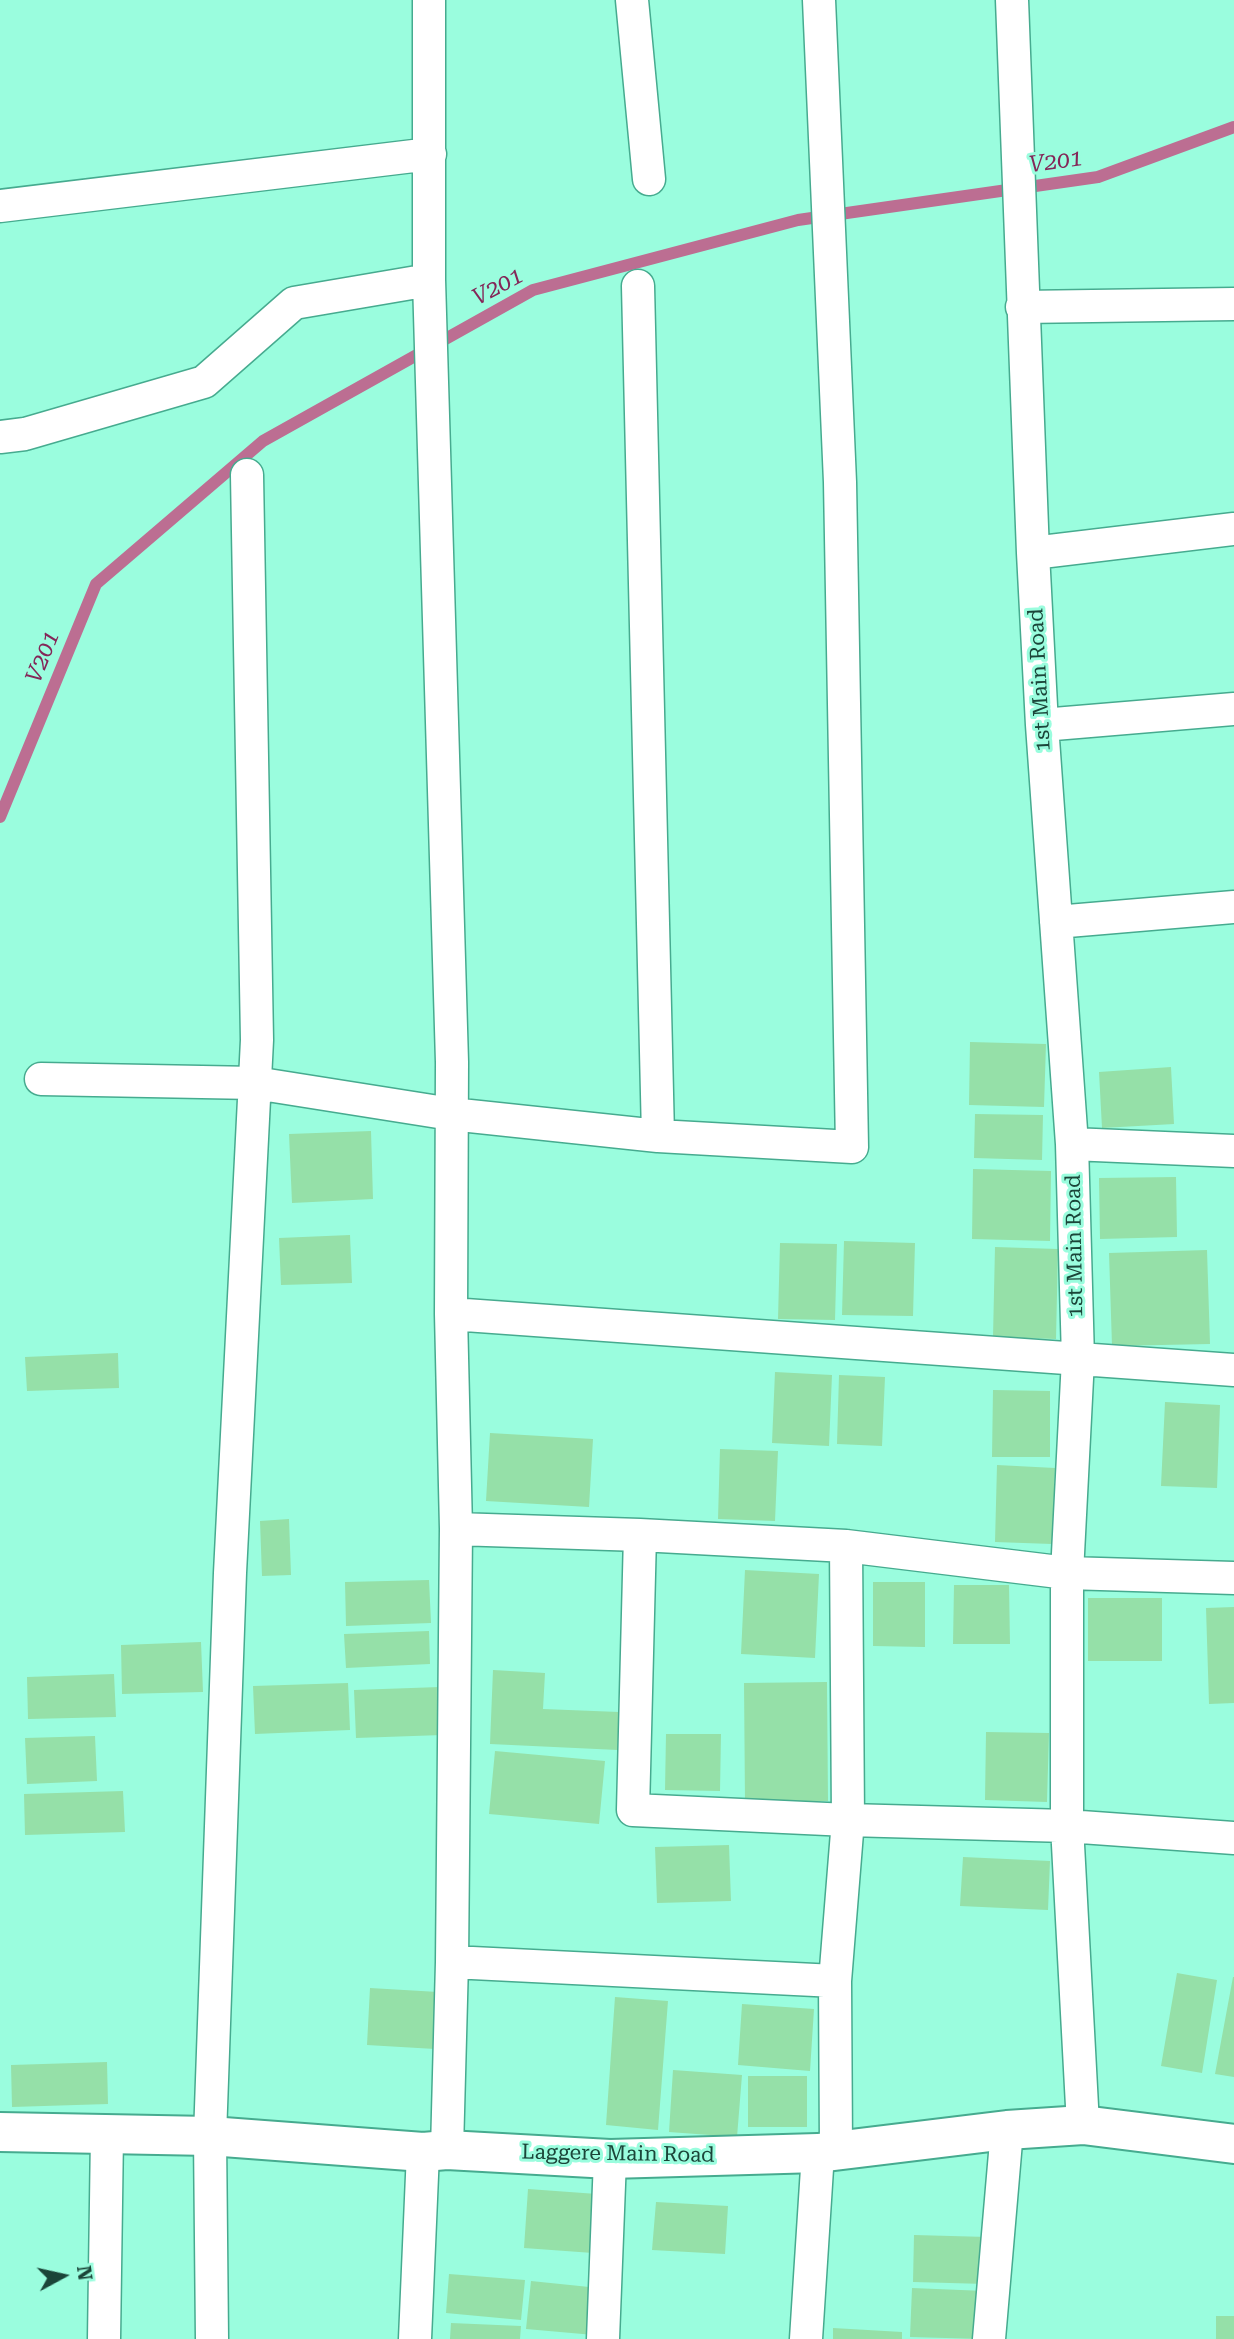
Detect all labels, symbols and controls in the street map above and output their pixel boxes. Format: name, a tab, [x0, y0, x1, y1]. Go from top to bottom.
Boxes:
water label: V201	[1028, 145, 1084, 179]
water label: V201	[468, 262, 528, 312]
street label: 1st Main Road	[1024, 608, 1056, 752]
water label: V201	[20, 627, 66, 687]
street label: 1st Main Road	[1061, 1174, 1089, 1318]
street label: Laggere Main Road	[521, 2140, 715, 2168]
north arrow	[28, 2241, 98, 2311]
text: N	[72, 2264, 97, 2282]

